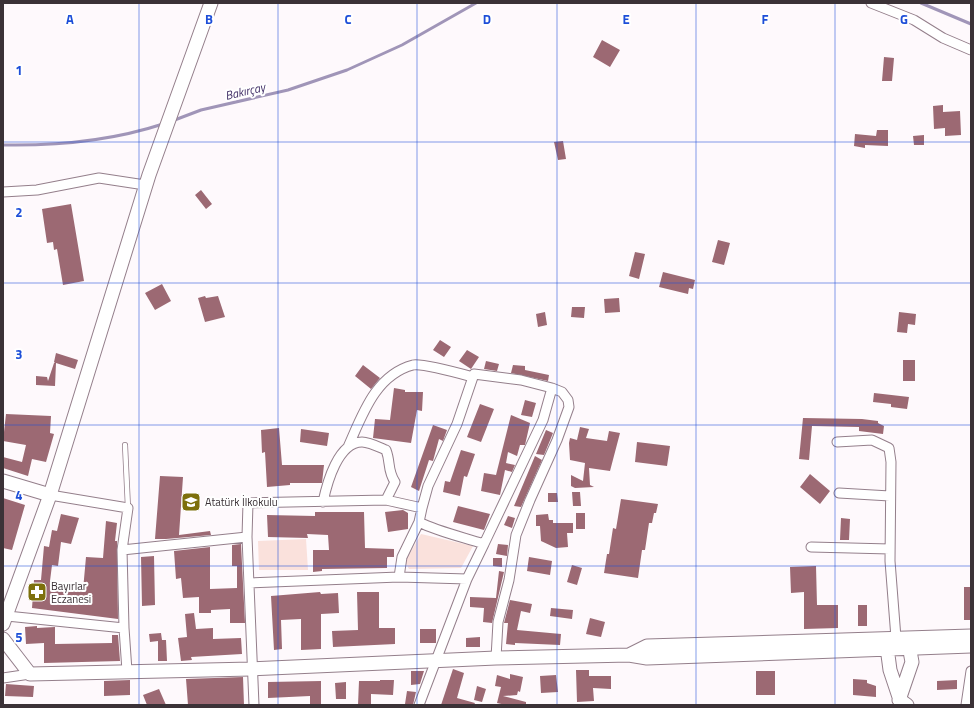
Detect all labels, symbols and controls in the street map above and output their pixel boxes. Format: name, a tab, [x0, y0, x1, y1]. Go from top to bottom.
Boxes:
text: A	[66, 9, 74, 29]
text: B	[205, 9, 213, 29]
text: C	[344, 9, 352, 29]
text: D	[483, 9, 491, 29]
text: E	[622, 9, 630, 29]
text: F	[762, 9, 769, 29]
text: G	[900, 9, 908, 29]
text: 1	[15, 60, 23, 80]
water label: Bakırçay	[223, 77, 268, 105]
text: 2	[15, 202, 23, 222]
text: 3	[15, 344, 23, 364]
text: 4	[15, 485, 23, 505]
school or university icon: Atatürk İlkokulu	[180, 491, 202, 513]
place label: Atatürk İlkokulu	[205, 494, 278, 510]
place label: Bayırlar Eczanesi	[51, 578, 91, 607]
pharmacy icon: Bayırlar Eczanesi	[26, 581, 48, 603]
text: 5	[15, 627, 23, 647]

